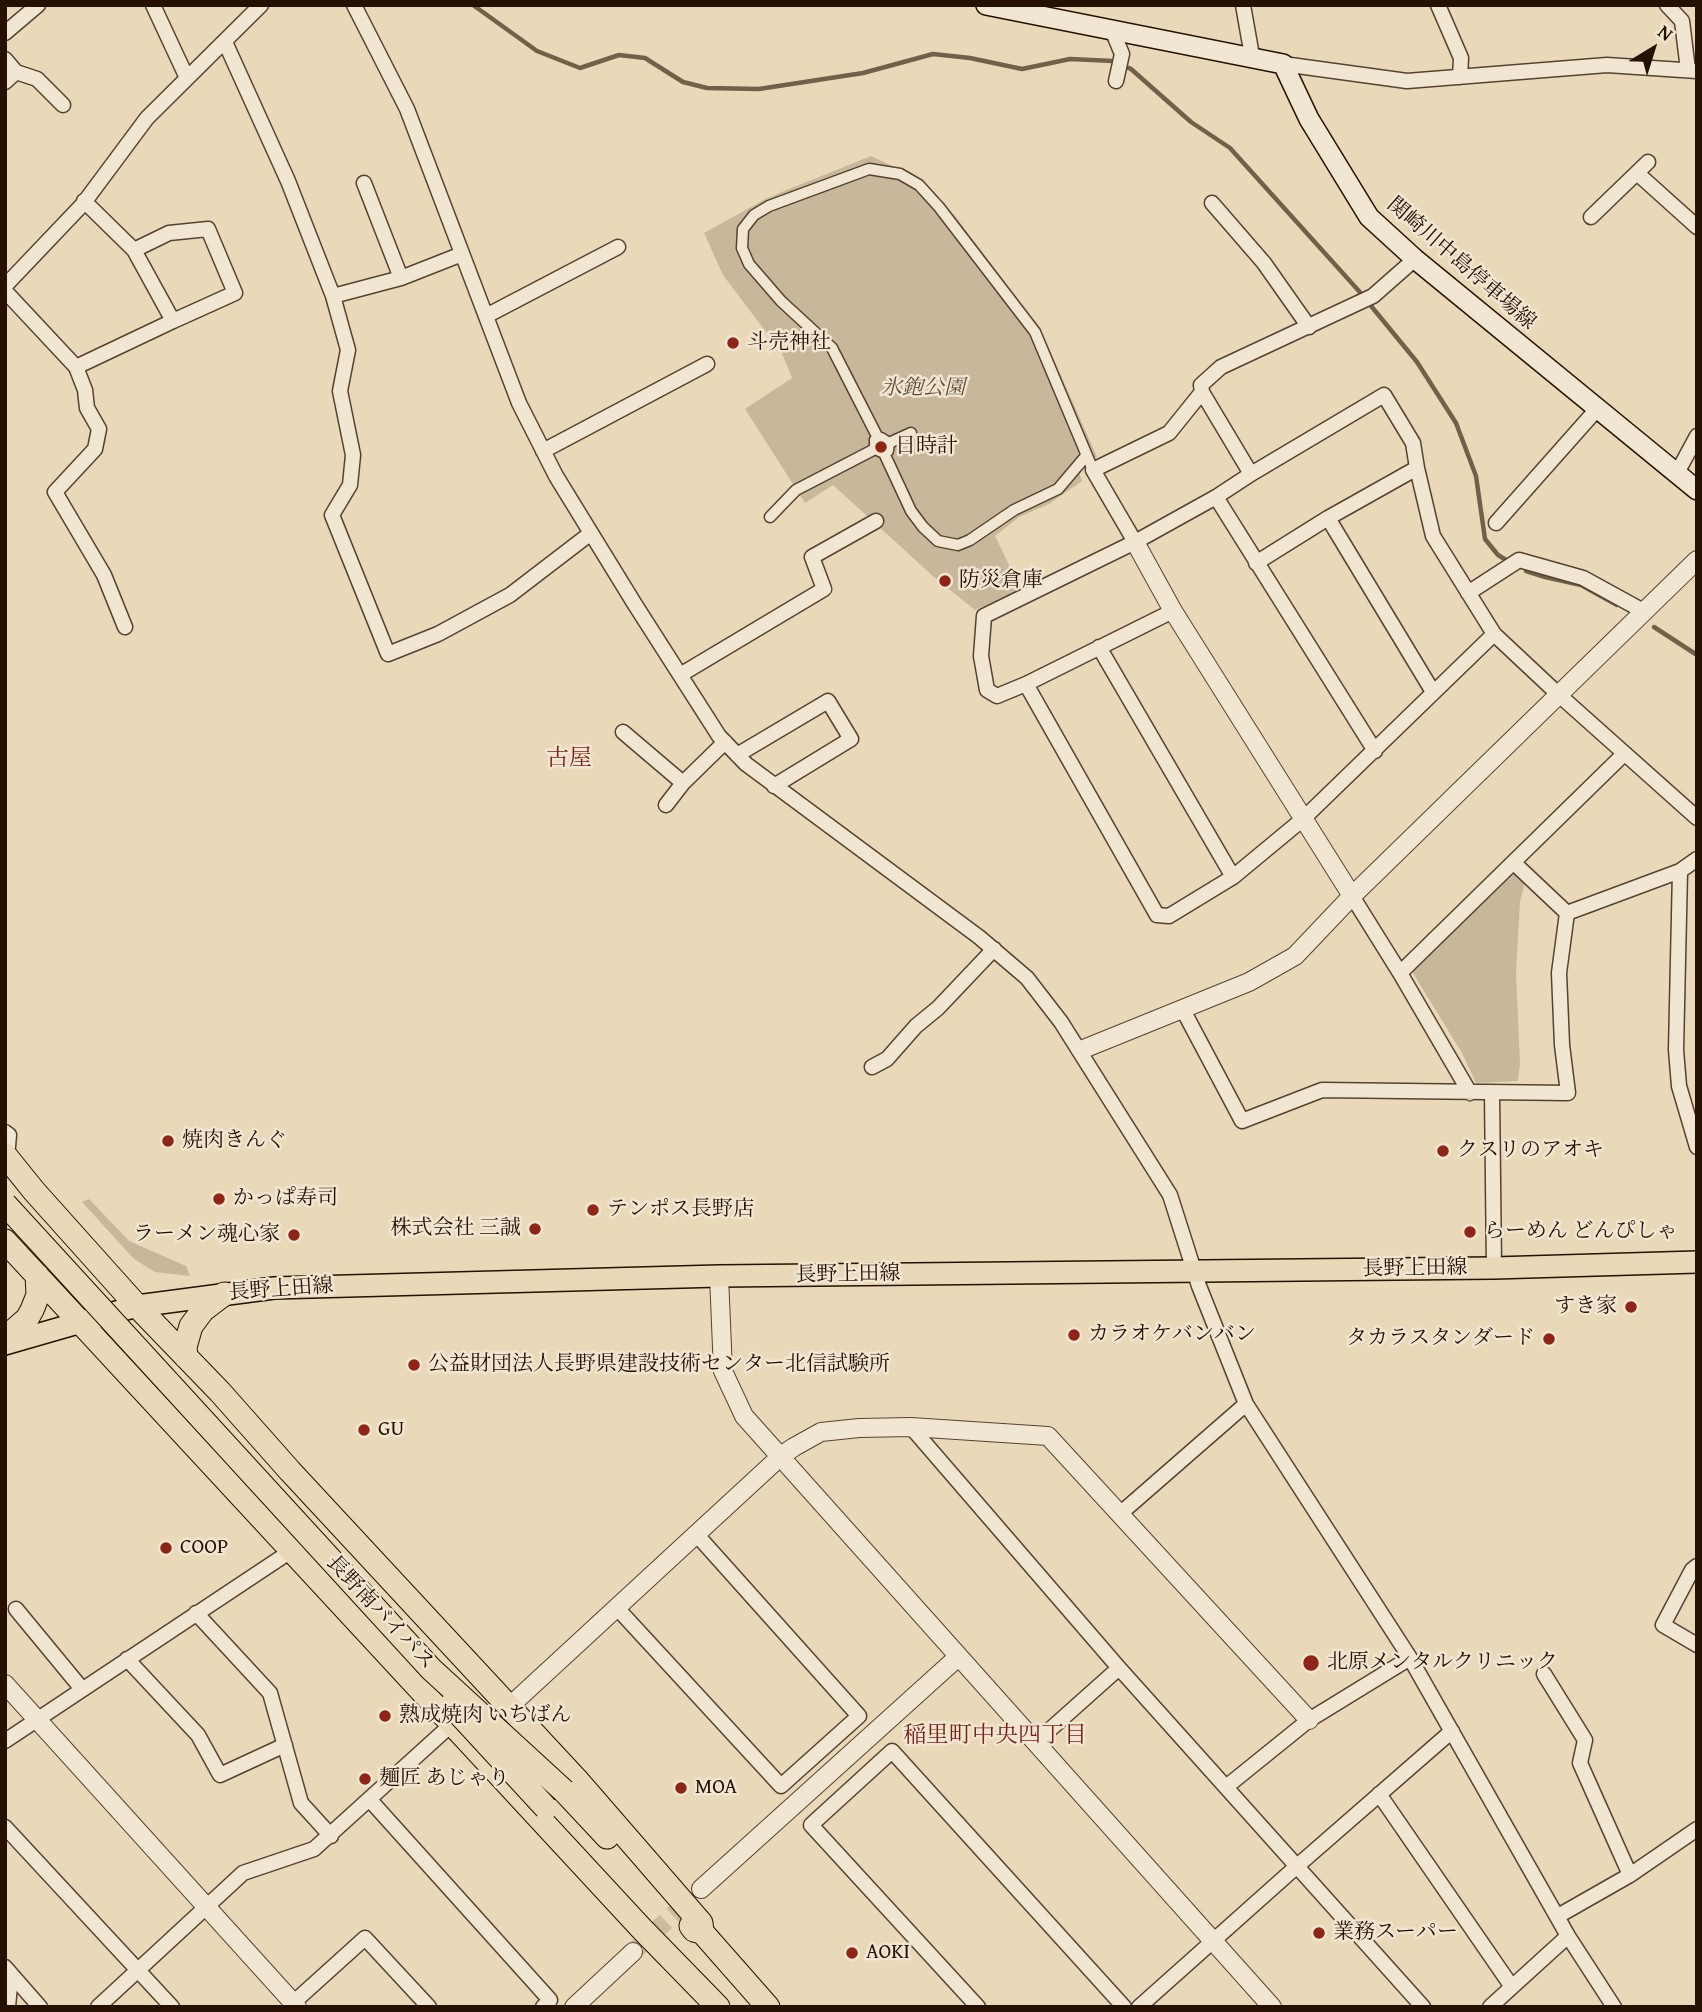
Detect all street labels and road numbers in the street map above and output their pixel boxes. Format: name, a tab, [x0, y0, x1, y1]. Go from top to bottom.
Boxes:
street label: 関崎川中島停車場線	[1381, 192, 1541, 336]
street label: 長野上田線	[1362, 1255, 1468, 1283]
street label: 長野上田線	[795, 1261, 901, 1289]
street label: 長野上田線	[228, 1274, 334, 1306]
street label: 長野南バイパス	[321, 1551, 439, 1675]

